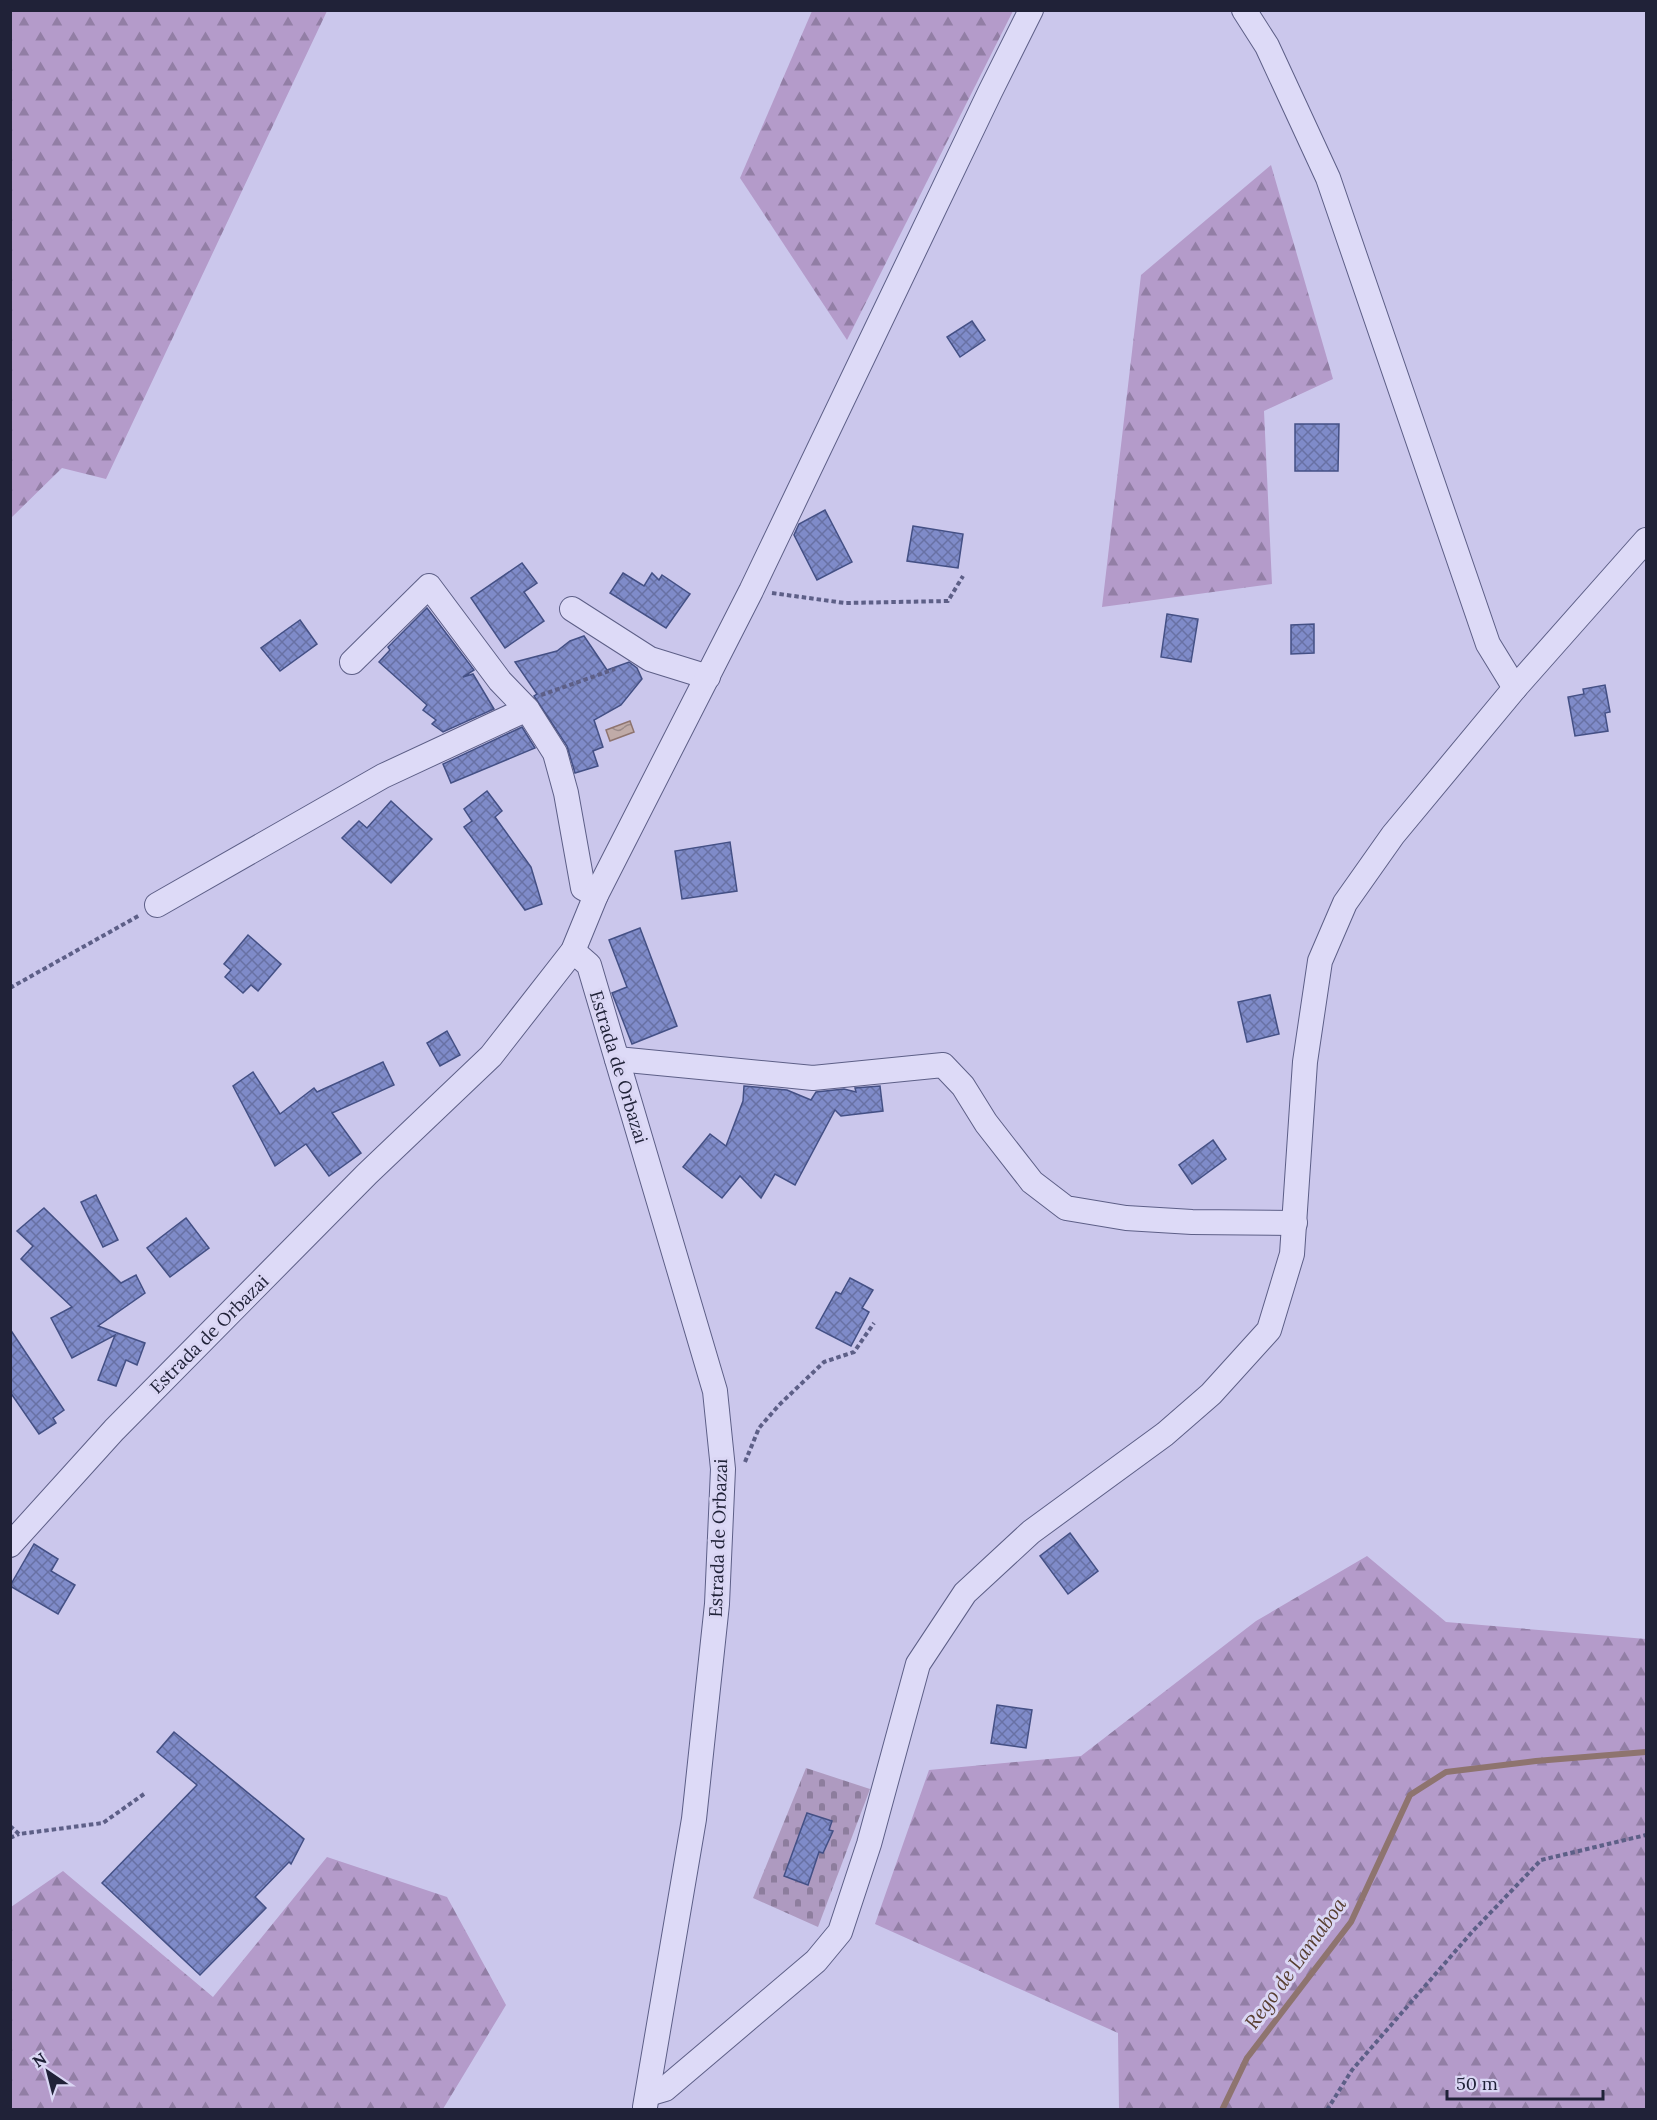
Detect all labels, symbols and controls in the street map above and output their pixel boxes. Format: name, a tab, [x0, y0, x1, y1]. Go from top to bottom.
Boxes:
street label: Estrada de Orbazai	[585, 988, 653, 1146]
street label: Estrada de Orbazai	[145, 1270, 273, 1398]
street label: Estrada de Orbazai	[704, 1458, 732, 1618]
water label: Rego de Lamaboa	[1239, 1892, 1351, 2034]
north arrow	[18, 2042, 78, 2102]
text: N	[29, 2048, 50, 2071]
scale bar	[1447, 2063, 1603, 2101]
text: 50 m	[1456, 2072, 1498, 2095]

